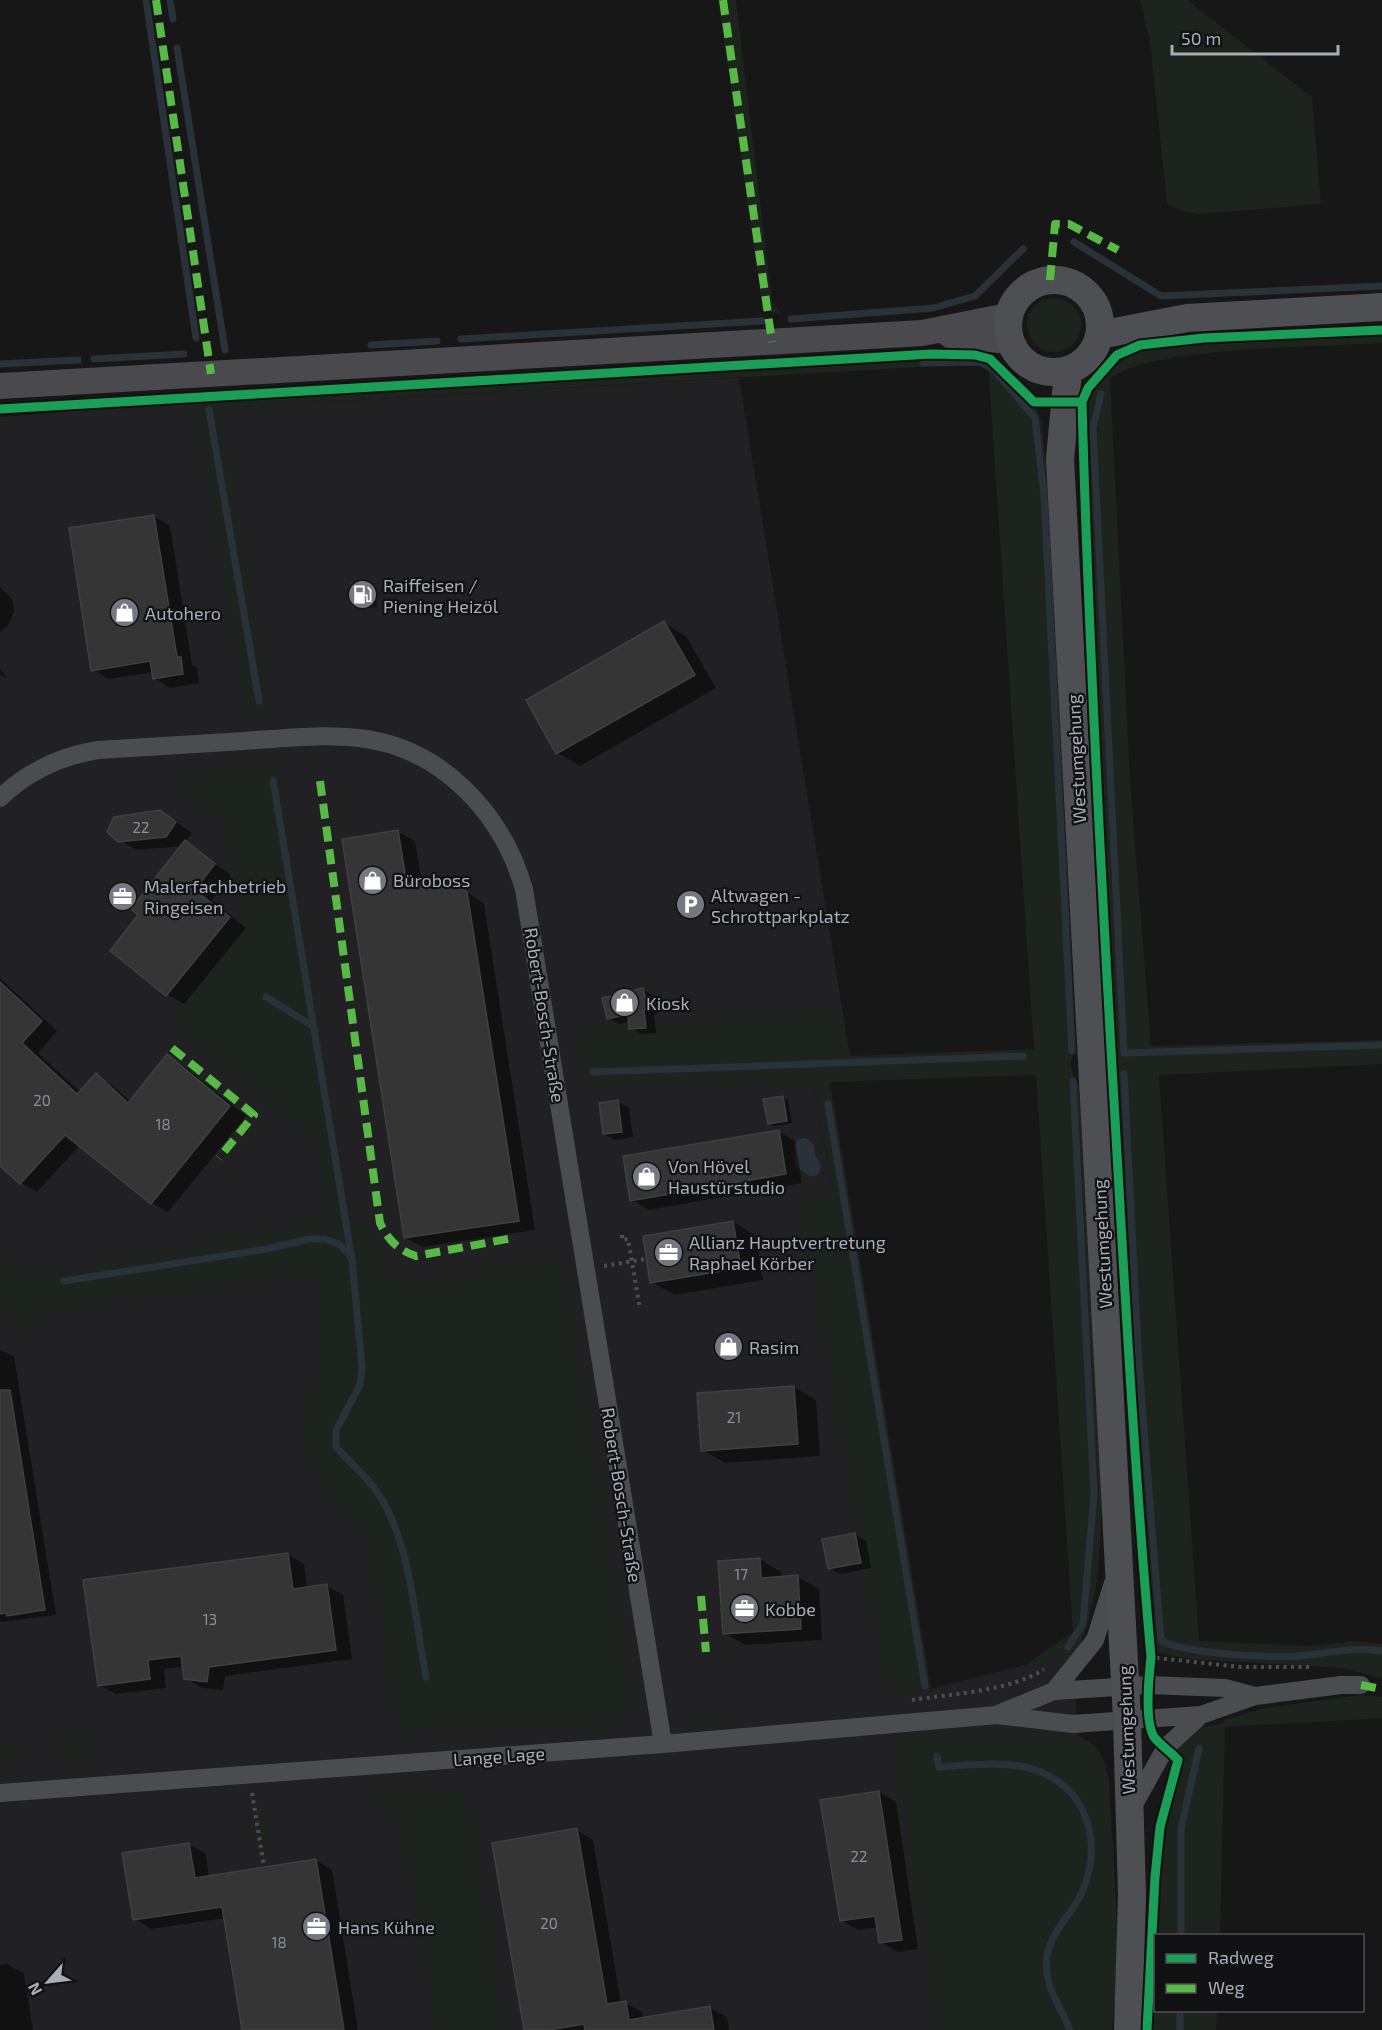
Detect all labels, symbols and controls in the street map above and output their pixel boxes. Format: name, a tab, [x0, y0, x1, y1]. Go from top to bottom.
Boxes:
scale bar	[1172, 18, 1338, 56]
text: 50 m	[1181, 27, 1221, 49]
place label: Raiffeisen / Piening Heizöl	[383, 574, 499, 617]
fuel station icon: Raiffeisen / Piening Heizöl	[346, 579, 378, 611]
shop icon: Autohero	[108, 597, 140, 629]
place label: Autohero	[145, 602, 221, 624]
street label: Westumgehung	[1062, 694, 1090, 824]
house number: 22	[133, 818, 149, 836]
shop icon: Büroboss	[356, 864, 388, 896]
place label: Büroboss	[393, 869, 470, 891]
place label: Malerfachbetrieb Ringeisen	[144, 875, 286, 918]
office icon: Malerfachbetrieb Ringeisen	[107, 880, 139, 912]
place label: Altwagen - Schrottparkplatz	[711, 884, 850, 927]
parking icon: Altwagen - Schrottparkplatz	[674, 889, 706, 921]
street label: Robert-Bosch-Straße	[520, 926, 570, 1104]
shop icon: Kiosk	[609, 987, 641, 1019]
place label: Kiosk	[646, 992, 690, 1014]
house number: 20	[33, 1091, 51, 1109]
house number: 18	[155, 1115, 171, 1133]
place label: Von Hövel Haustürstudio	[668, 1155, 785, 1198]
shop icon: Von Hövel Haustürstudio	[631, 1160, 663, 1192]
street label: Westumgehung	[1088, 1179, 1116, 1309]
place label: Allianz Hauptvertretung Raphael Körber	[689, 1231, 886, 1274]
office icon: Allianz Hauptvertretung Raphael Körber	[652, 1236, 684, 1268]
shop icon: Rasim	[712, 1331, 744, 1363]
place label: Rasim	[749, 1336, 799, 1358]
street label: Robert-Bosch-Straße	[597, 1406, 647, 1584]
house number: 21	[727, 1408, 741, 1426]
house number: 17	[734, 1565, 748, 1583]
office icon: Kobbe	[728, 1593, 760, 1625]
place label: Kobbe	[765, 1598, 816, 1620]
house number: 13	[203, 1610, 217, 1628]
street label: Westumgehung	[1113, 1665, 1139, 1795]
street label: Lange Lage	[452, 1742, 546, 1770]
house number: 22	[851, 1847, 867, 1865]
office icon: Hans Kühne	[301, 1911, 333, 1943]
house number: 20	[540, 1914, 558, 1932]
place label: Hans Kühne	[338, 1916, 435, 1938]
house number: 18	[271, 1933, 287, 1951]
legend	[1154, 1934, 1364, 2012]
text: Radweg	[1208, 1946, 1274, 1968]
north arrow	[18, 1952, 78, 2012]
text: Weg	[1208, 1976, 1244, 1998]
text: N	[23, 1980, 45, 1999]

